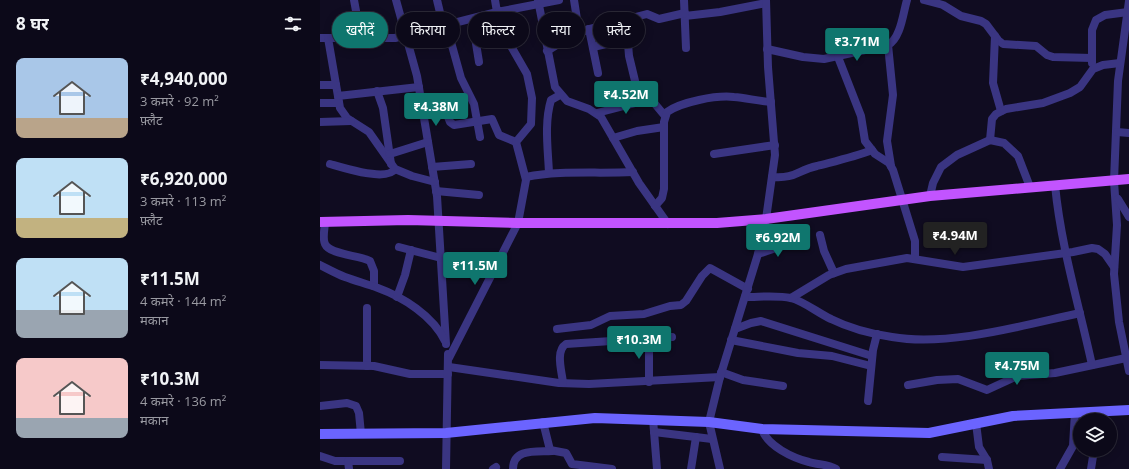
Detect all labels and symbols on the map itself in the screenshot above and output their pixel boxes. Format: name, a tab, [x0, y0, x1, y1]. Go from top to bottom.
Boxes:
pin: ₹3.71M	[824, 28, 890, 62]
pin: ₹4.52M	[593, 81, 659, 115]
pin: ₹4.38M	[403, 93, 469, 127]
pin: ₹4.94M	[922, 222, 988, 256]
pin: ₹6.92M	[745, 224, 811, 258]
pin: ₹11.5M	[442, 252, 508, 286]
pin: ₹10.3M	[606, 326, 672, 360]
pin: ₹4.75M	[984, 352, 1050, 386]

